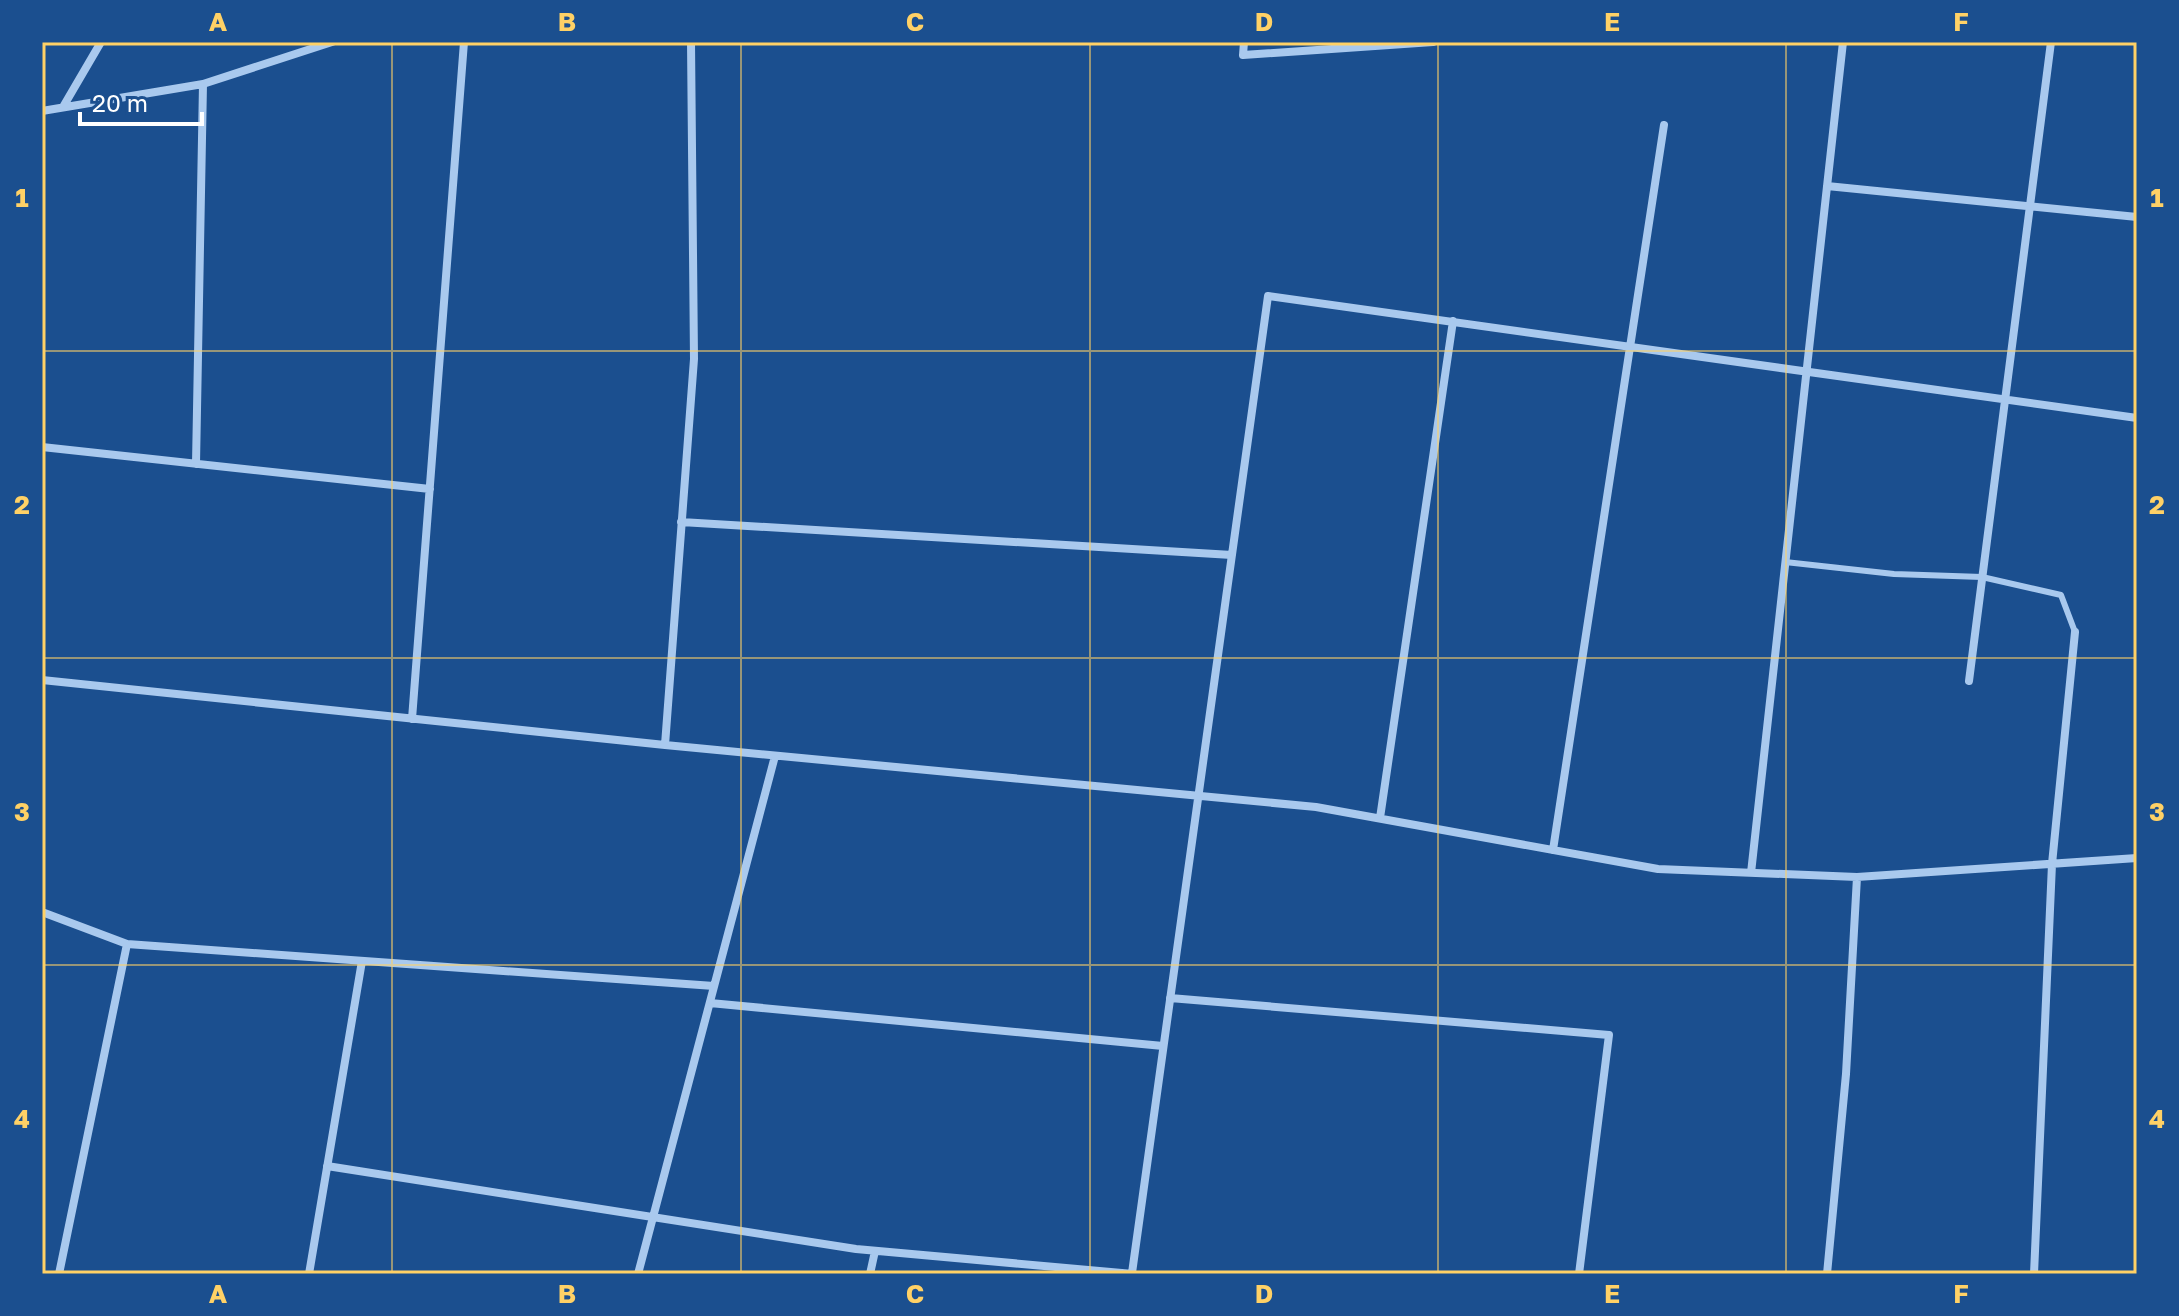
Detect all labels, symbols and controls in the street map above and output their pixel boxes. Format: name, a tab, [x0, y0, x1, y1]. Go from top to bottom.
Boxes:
text: A	[209, 6, 228, 37]
text: B	[558, 6, 576, 37]
text: C	[906, 6, 924, 37]
text: D	[1255, 6, 1273, 37]
text: E	[1604, 6, 1620, 37]
text: F	[1953, 6, 1969, 37]
scale bar	[80, 76, 202, 126]
text: 20 m	[92, 88, 148, 117]
text: 1	[15, 182, 29, 213]
text: 1	[2150, 182, 2164, 213]
text: 2	[14, 489, 30, 520]
text: 2	[2149, 489, 2165, 520]
text: 3	[14, 796, 30, 827]
text: 3	[2149, 796, 2165, 827]
text: 4	[14, 1103, 30, 1134]
text: 4	[2149, 1103, 2165, 1134]
text: A	[209, 1278, 228, 1309]
text: B	[558, 1278, 576, 1309]
text: C	[906, 1278, 924, 1309]
text: D	[1255, 1278, 1273, 1309]
text: E	[1604, 1278, 1620, 1309]
text: F	[1953, 1278, 1969, 1309]

